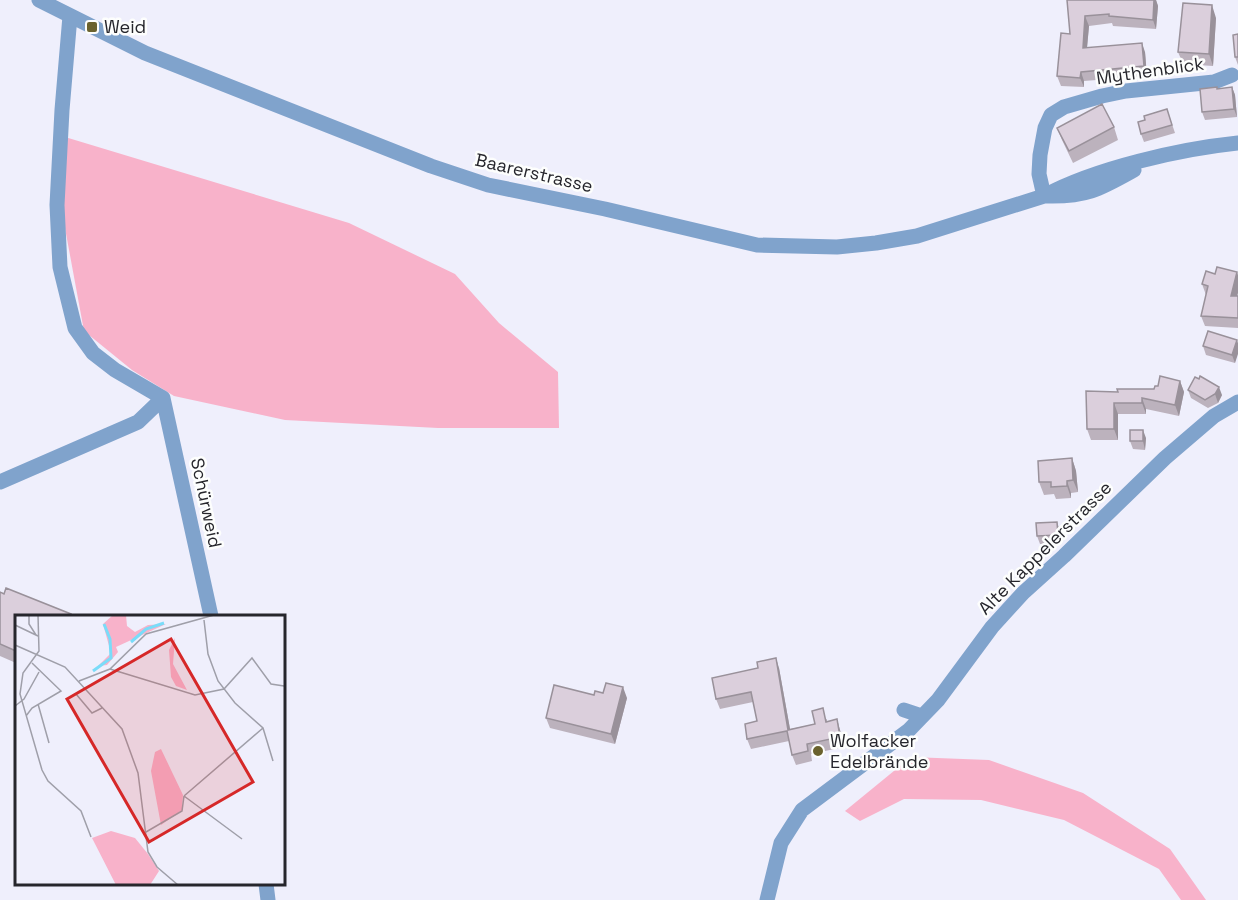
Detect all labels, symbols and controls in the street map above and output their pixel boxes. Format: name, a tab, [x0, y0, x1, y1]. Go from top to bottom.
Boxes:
place label: Weid	[104, 15, 146, 38]
marker: Weid	[85, 20, 99, 34]
street label: Mythenblick	[1095, 52, 1206, 89]
street label: Baarerstrasse	[473, 148, 595, 197]
street label: Schürweid	[186, 456, 227, 550]
street label: Alte Kappelerstrasse	[973, 476, 1116, 619]
inset map	[15, 615, 285, 885]
place label: Wolfacker Edelbrände	[830, 729, 929, 773]
marker: Wolfacker Edelbrände	[811, 744, 825, 758]

